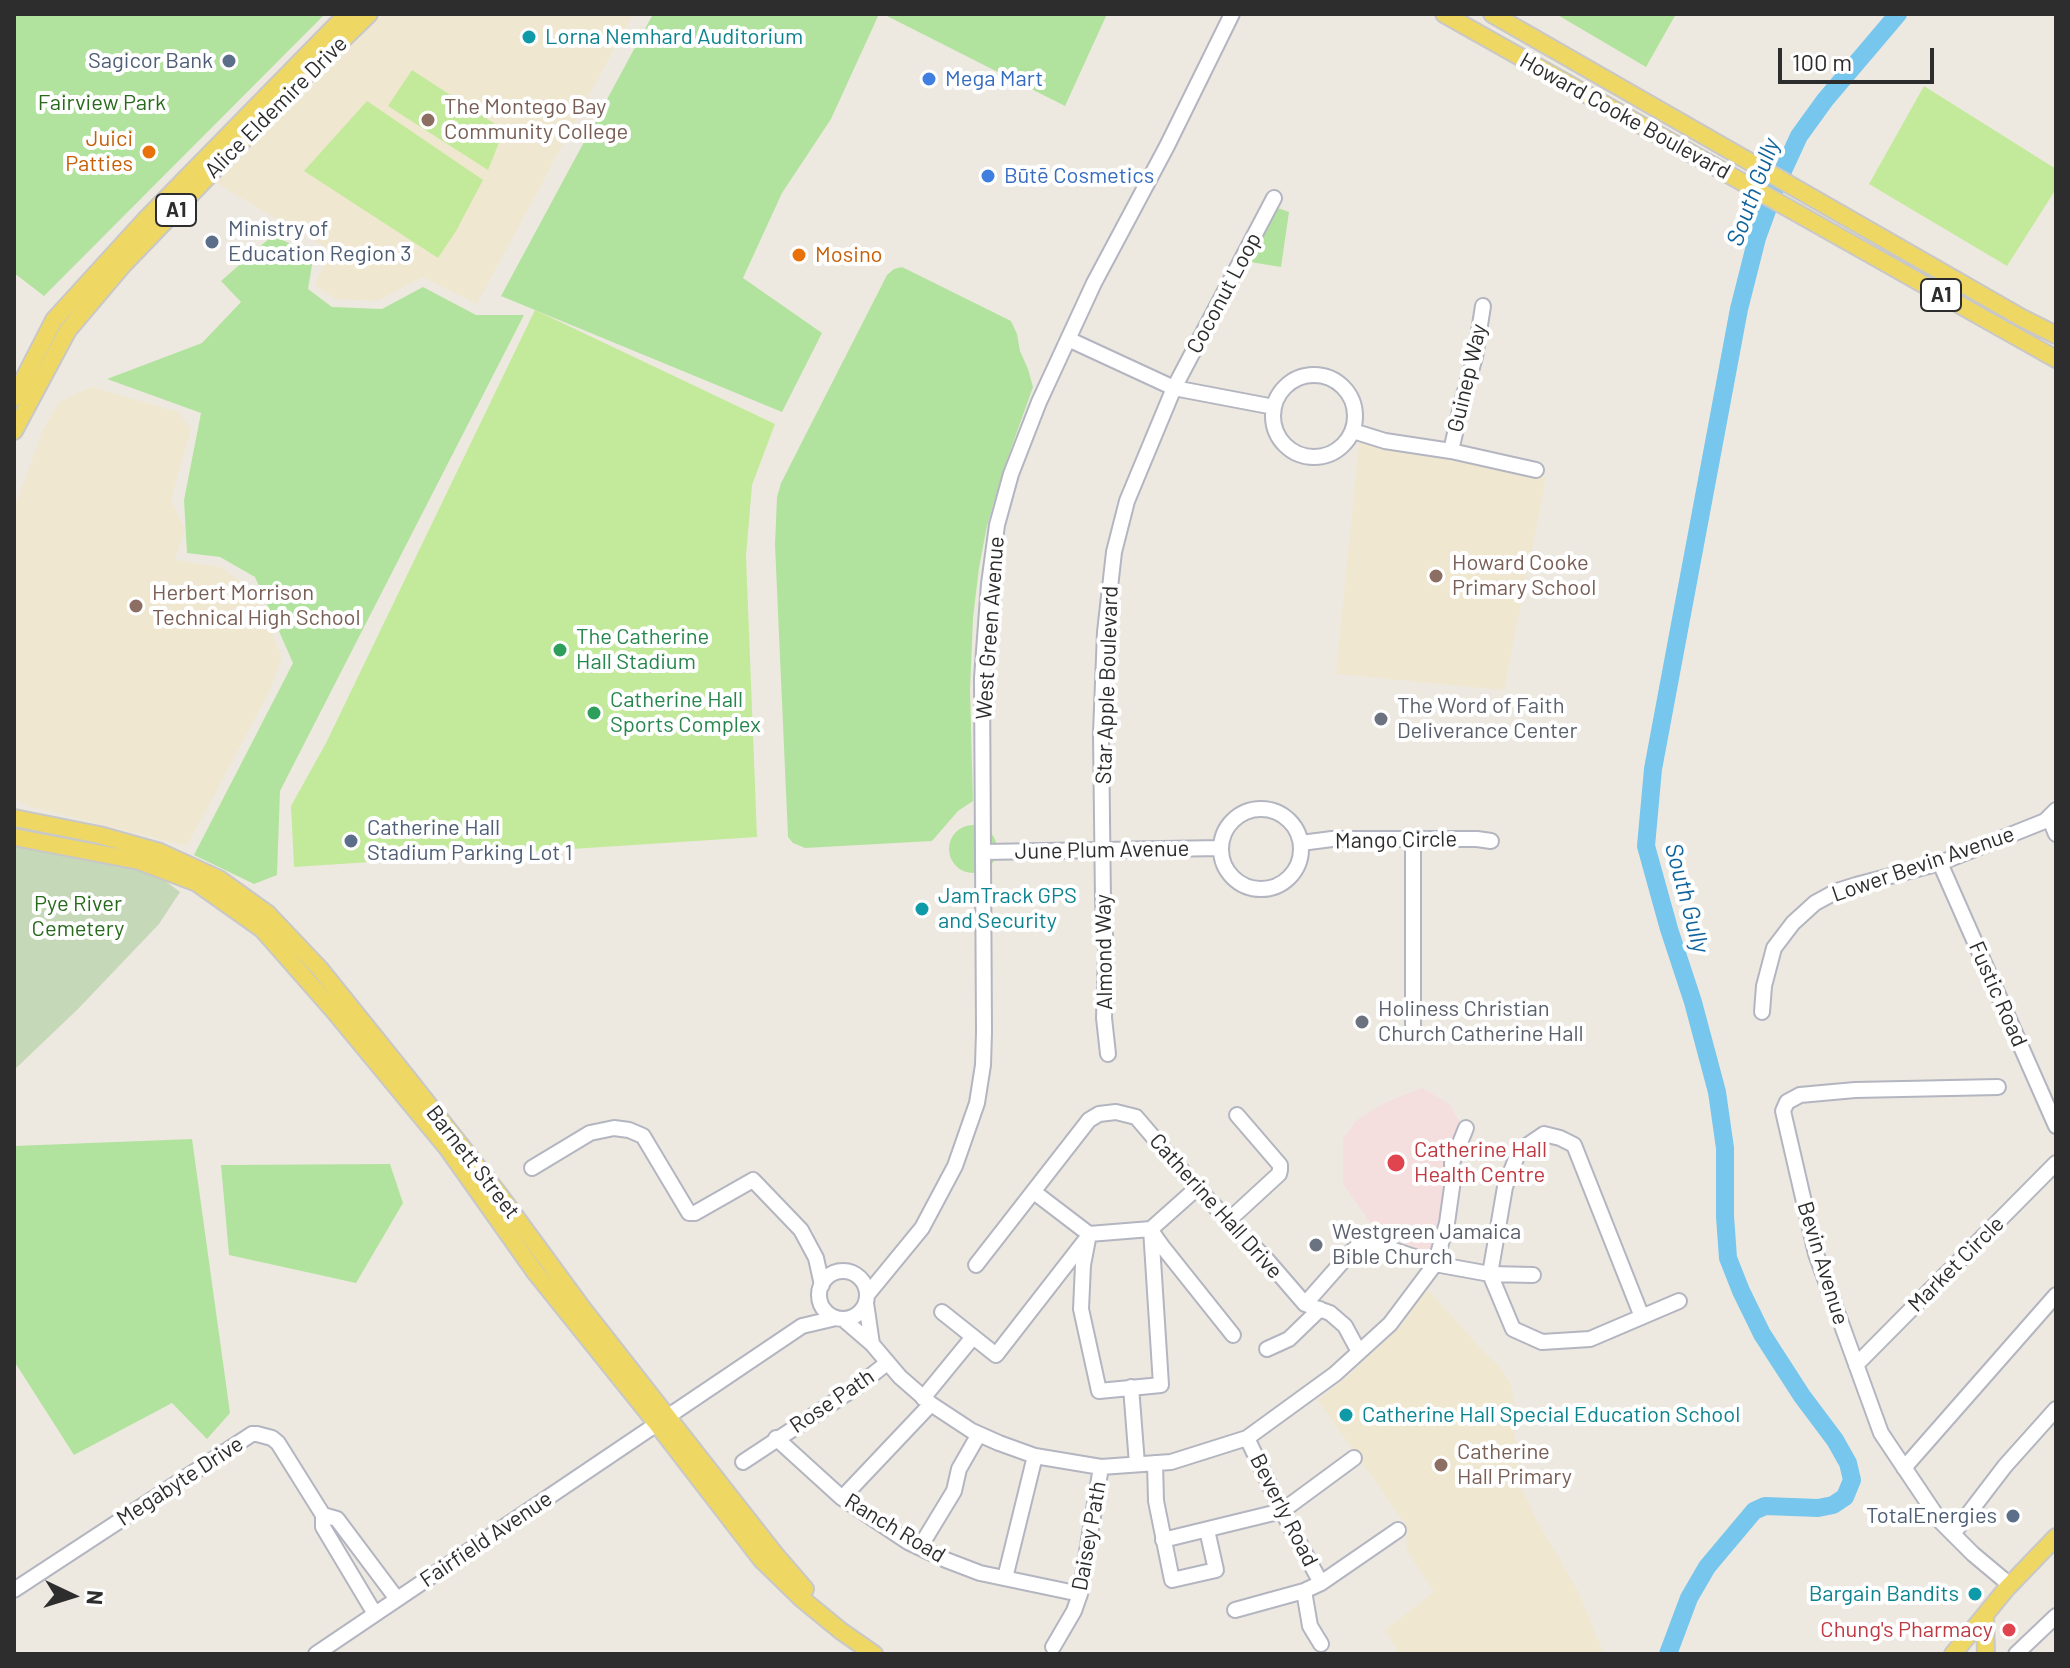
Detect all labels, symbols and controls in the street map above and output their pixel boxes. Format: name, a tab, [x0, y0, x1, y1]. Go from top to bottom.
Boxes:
place label: Lorna Nemhard Auditorium	[545, 24, 803, 50]
marker: Lorna Nemhard Auditorium	[520, 28, 538, 46]
street label: Alice Eldemire Drive	[199, 30, 353, 184]
scale bar	[1782, 32, 1938, 82]
street label: Howard Cooke Boulevard	[1515, 47, 1735, 185]
text: 100 m	[1792, 47, 1852, 76]
place label: Sagicor Bank	[88, 48, 213, 74]
marker: Sagicor Bank	[220, 52, 238, 70]
place label: Mega Mart	[945, 66, 1043, 92]
marker: Mega Mart	[920, 70, 938, 88]
park label: Fairview Park	[38, 90, 166, 116]
place label: The Montego Bay Community College	[444, 94, 628, 146]
marker: The Montego Bay Community College	[419, 111, 437, 129]
place label: Juici Patties	[65, 126, 133, 178]
water label: South Gully	[1720, 134, 1786, 250]
marker: Juici Patties	[140, 143, 158, 161]
place label: Būtē Cosmetics	[1004, 163, 1154, 189]
marker: Būtē Cosmetics	[979, 167, 997, 185]
road number: A1	[156, 194, 196, 226]
place label: Ministry of Education Region 3	[228, 216, 412, 268]
street label: Coconut Loop	[1181, 228, 1267, 358]
marker: Ministry of Education Region 3	[203, 233, 221, 251]
place label: Mosino	[815, 242, 883, 268]
marker: Mosino	[790, 246, 808, 264]
road number: A1	[1921, 279, 1961, 311]
street label: Guinep Way	[1442, 321, 1492, 435]
street label: West Green Avenue	[970, 535, 1010, 721]
place label: Howard Cooke Primary School	[1452, 550, 1596, 602]
marker: Howard Cooke Primary School	[1427, 567, 1445, 585]
place label: Herbert Morrison Technical High School	[152, 580, 361, 632]
street label: Star Apple Boulevard	[1090, 585, 1124, 785]
marker: Herbert Morrison Technical High School	[127, 597, 145, 615]
place label: The Catherine Hall Stadium	[576, 624, 709, 676]
marker: The Catherine Hall Stadium	[551, 641, 569, 659]
place label: Catherine Hall Sports Complex	[610, 687, 761, 738]
place label: The Word of Faith Deliverance Center	[1397, 693, 1578, 744]
marker: Catherine Hall Sports Complex	[585, 704, 603, 722]
marker: The Word of Faith Deliverance Center	[1372, 710, 1390, 728]
place label: Catherine Hall Stadium Parking Lot 1	[367, 815, 572, 866]
street label: Lower Bevin Avenue	[1828, 820, 2018, 908]
street label: Mango Circle	[1335, 826, 1457, 854]
marker: Catherine Hall Stadium Parking Lot 1	[342, 832, 360, 850]
street label: June Plum Avenue	[1014, 835, 1190, 865]
water label: South Gully	[1659, 840, 1715, 956]
place label: JamTrack GPS and Security	[938, 883, 1077, 934]
park label: Pye River Cemetery	[32, 891, 124, 942]
street label: Almond Way	[1090, 894, 1118, 1010]
marker: JamTrack GPS and Security	[913, 900, 931, 918]
street label: Fustic Road	[1963, 937, 2033, 1051]
place label: Holiness Christian Church Catherine Hall	[1378, 996, 1584, 1048]
marker: Holiness Christian Church Catherine Hall	[1353, 1013, 1371, 1031]
street label: Barnett Street	[421, 1100, 525, 1224]
street label: Catherine Hall Drive	[1144, 1128, 1288, 1284]
place label: Catherine Hall Health Centre	[1414, 1137, 1547, 1188]
marker: Catherine Hall Health Centre	[1385, 1152, 1407, 1174]
street label: Bevin Avenue	[1792, 1198, 1854, 1328]
street label: Market Circle	[1903, 1211, 2009, 1317]
place label: Westgreen Jamaica Bible Church	[1332, 1219, 1521, 1270]
marker: Westgreen Jamaica Bible Church	[1307, 1236, 1325, 1254]
street label: Rose Path	[785, 1363, 879, 1439]
place label: Catherine Hall Special Education School	[1362, 1402, 1740, 1428]
marker: Catherine Hall Special Education School	[1337, 1406, 1355, 1424]
street label: Megabyte Drive	[112, 1430, 248, 1532]
place label: Catherine Hall Primary	[1457, 1439, 1572, 1490]
street label: Beverly Road	[1244, 1449, 1324, 1571]
marker: Catherine Hall Primary	[1432, 1456, 1450, 1474]
street label: Daisey Path	[1066, 1479, 1112, 1593]
street label: Fairfield Avenue	[415, 1485, 557, 1593]
street label: Ranch Road	[840, 1488, 950, 1568]
place label: TotalEnergies	[1866, 1503, 1997, 1529]
marker: TotalEnergies	[2004, 1507, 2022, 1525]
north arrow	[32, 1556, 112, 1636]
place label: Bargain Bandits	[1809, 1581, 1959, 1607]
marker: Bargain Bandits	[1966, 1585, 1984, 1603]
text: N	[82, 1589, 109, 1606]
place label: Chung's Pharmacy	[1820, 1617, 1993, 1643]
marker: Chung's Pharmacy	[2000, 1621, 2018, 1639]

